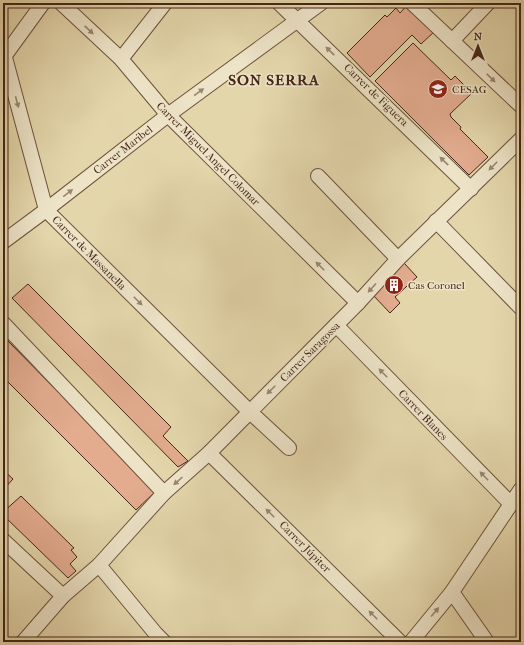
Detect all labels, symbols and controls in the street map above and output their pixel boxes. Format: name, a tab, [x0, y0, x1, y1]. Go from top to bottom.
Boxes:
one-way arrow	[85, 25, 94, 34]
north arrow	[458, 26, 498, 66]
text: N	[474, 30, 483, 43]
one-way arrow	[325, 46, 335, 56]
street label: Carrer de Figuera	[341, 61, 412, 130]
district label: SON SERRA	[228, 71, 320, 89]
one-way arrow	[486, 73, 496, 83]
school or university icon: CESAG	[427, 78, 449, 100]
place label: CESAG	[452, 83, 487, 96]
one-way arrow	[194, 88, 204, 96]
one-way arrow	[14, 96, 20, 108]
street label: Carrer Miguel Angel Colomar	[154, 100, 263, 209]
street label: Carrer Maribel	[91, 123, 155, 177]
one-way arrow	[439, 156, 449, 166]
one-way arrow	[489, 161, 498, 171]
one-way arrow	[62, 189, 73, 198]
street label: Carrer de Massanella	[49, 213, 129, 293]
one-way arrow	[315, 261, 325, 271]
building icon: Cas Coronel	[383, 274, 405, 296]
place label: Cas Coronel	[408, 279, 465, 292]
one-way arrow	[367, 283, 377, 293]
one-way arrow	[133, 296, 143, 306]
street label: Carrer Saragossa	[277, 319, 343, 385]
one-way arrow	[378, 368, 388, 378]
one-way arrow	[266, 386, 276, 395]
street label: Carrer Blanes	[396, 387, 450, 443]
one-way arrow	[479, 471, 488, 481]
one-way arrow	[173, 476, 182, 485]
one-way arrow	[265, 508, 275, 518]
street label: Carrer Júpiter	[277, 519, 334, 576]
one-way arrow	[431, 607, 440, 617]
one-way arrow	[368, 610, 378, 620]

